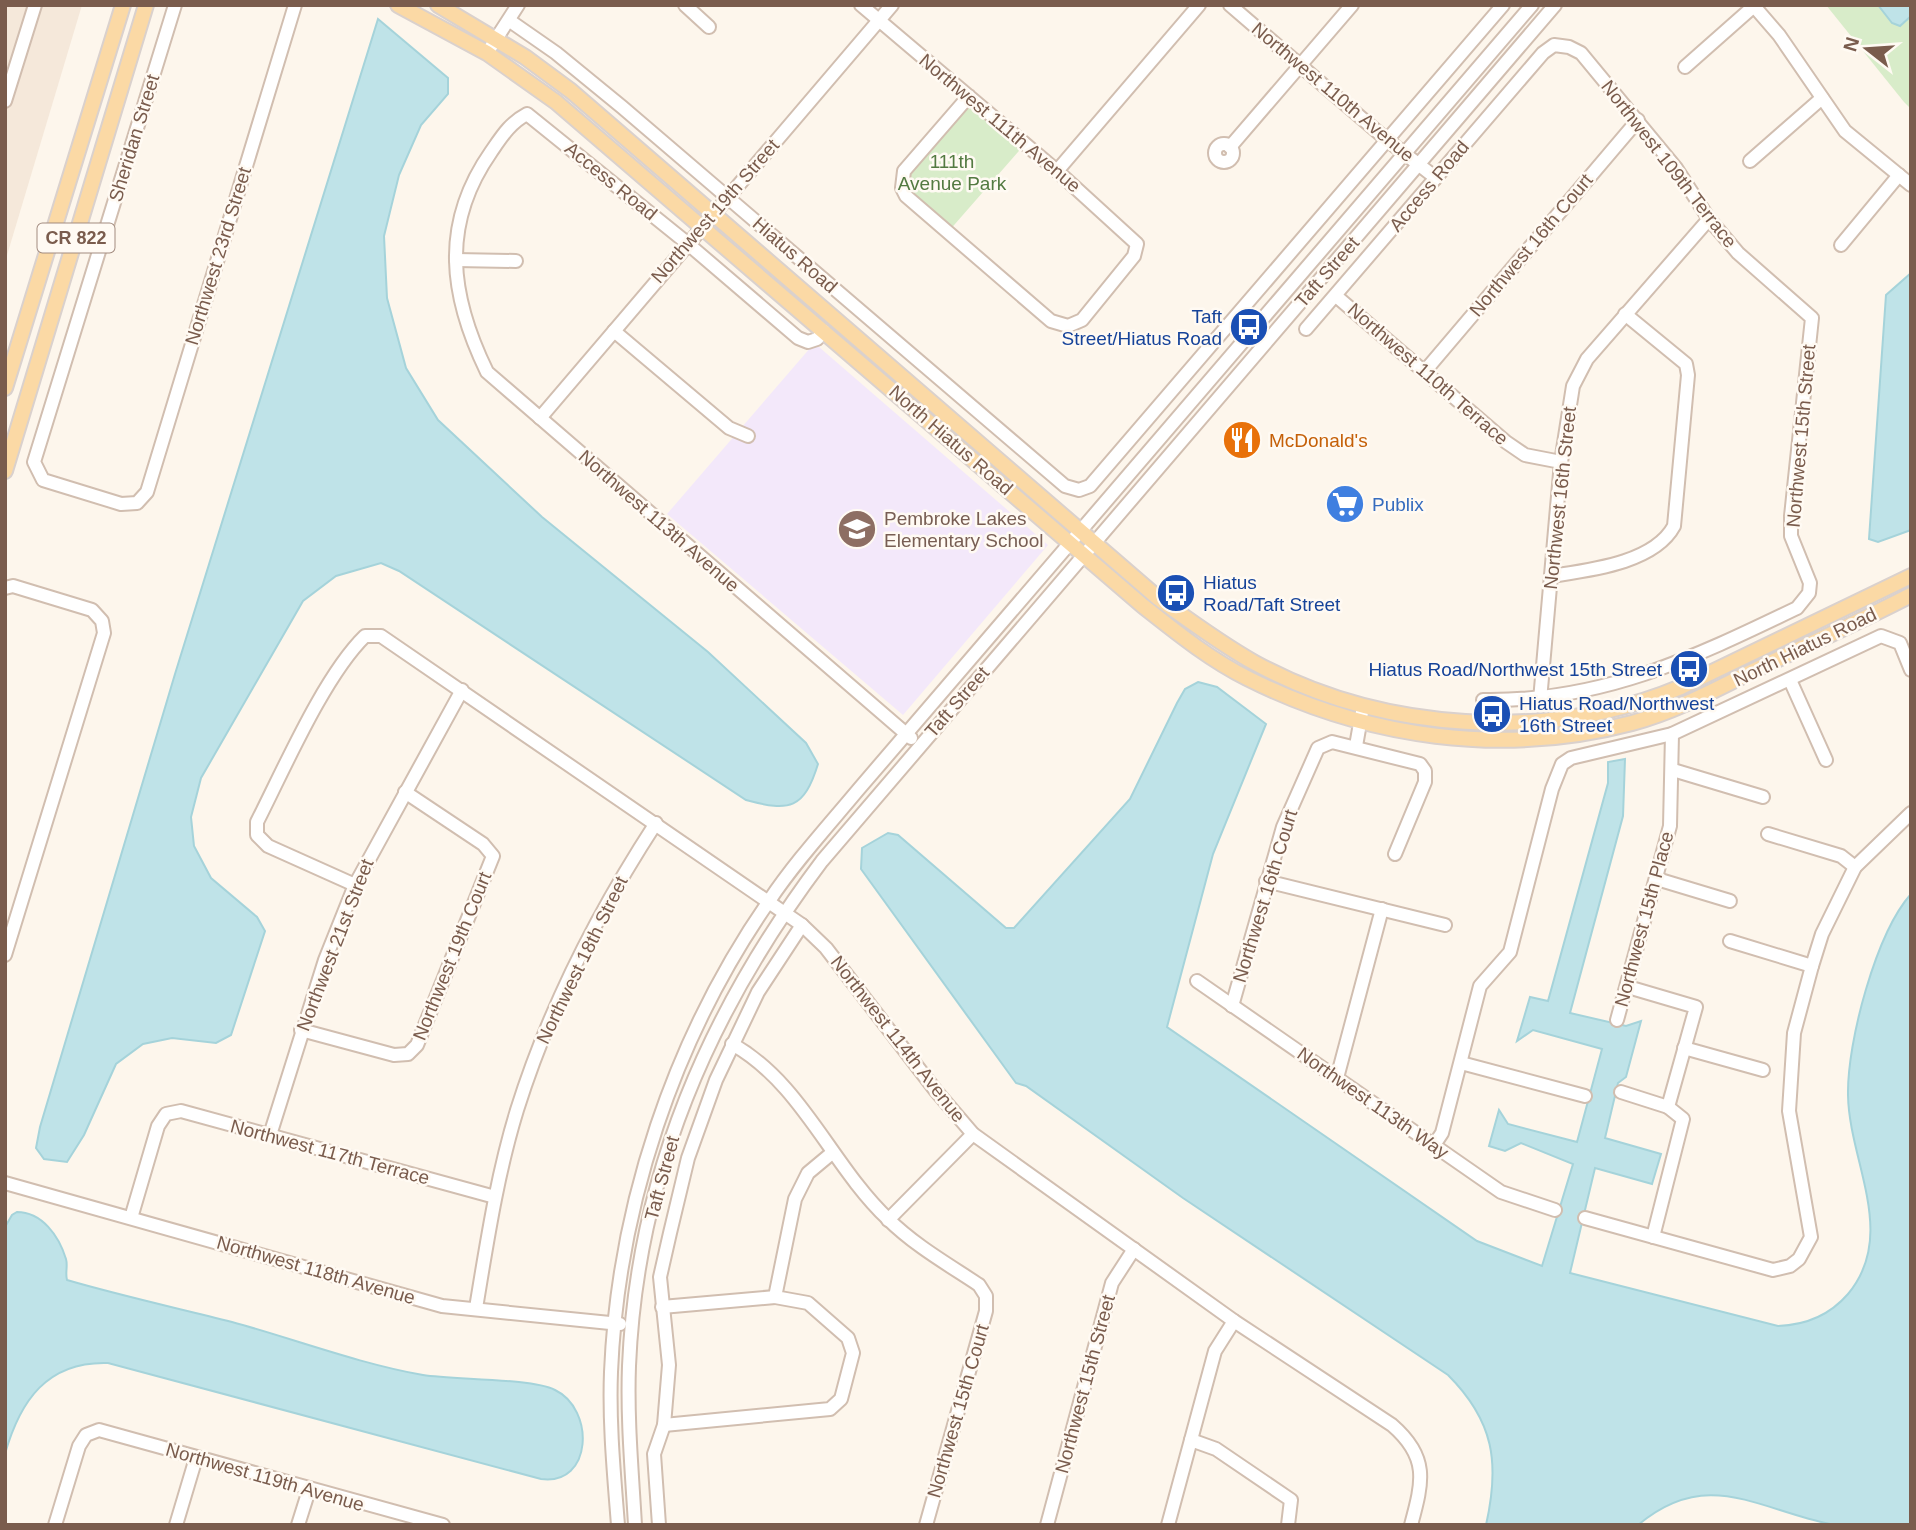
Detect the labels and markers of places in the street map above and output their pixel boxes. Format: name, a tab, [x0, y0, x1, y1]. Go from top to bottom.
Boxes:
place label: Taft Street/Hiatus Road	[1061, 306, 1223, 349]
bus stop icon: Taft Street/Hiatus Road	[1228, 306, 1270, 348]
restaurant icon: McDonald's	[1221, 419, 1263, 461]
place label: McDonald's	[1269, 430, 1368, 451]
supermarket icon: Publix	[1324, 483, 1366, 525]
place label: Publix	[1372, 494, 1424, 515]
school or university icon: Pembroke Lakes Elementary School	[836, 508, 878, 550]
place label: Pembroke Lakes Elementary School	[884, 508, 1043, 551]
bus stop icon: Hiatus Road/Taft Street	[1155, 572, 1197, 614]
place label: Hiatus Road/Taft Street	[1203, 572, 1341, 615]
bus stop icon: Hiatus Road/Northwest 15th Street	[1668, 648, 1710, 690]
place label: Hiatus Road/Northwest 15th Street	[1368, 659, 1663, 680]
bus stop icon: Hiatus Road/Northwest 16th Street	[1471, 693, 1513, 735]
place label: Hiatus Road/Northwest 16th Street	[1519, 693, 1715, 736]

